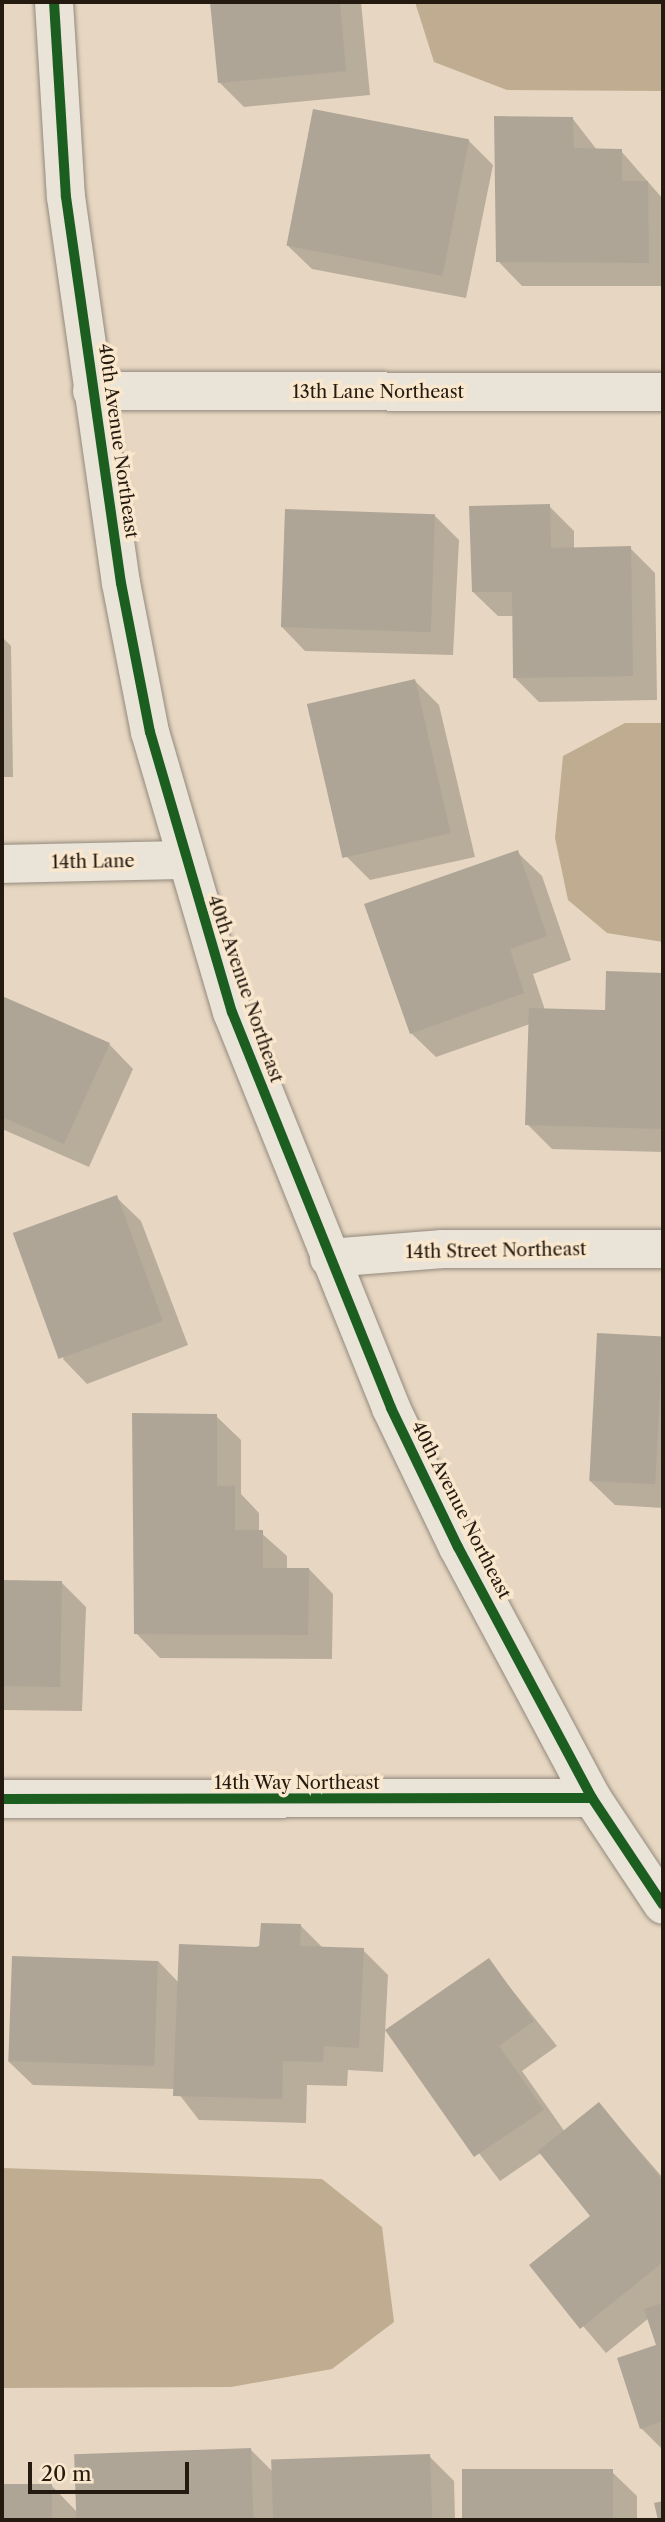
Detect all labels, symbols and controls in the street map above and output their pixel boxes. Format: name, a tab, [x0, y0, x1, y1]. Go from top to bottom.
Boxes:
street label: 40th Avenue Northeast	[94, 342, 142, 540]
street label: 13th Lane Northeast	[292, 381, 464, 403]
street label: 14th Lane	[51, 850, 135, 874]
street label: 40th Avenue Northeast	[203, 892, 287, 1086]
street label: 14th Street Northeast	[406, 1239, 586, 1263]
street label: 40th Avenue Northeast	[407, 1417, 515, 1603]
street label: 14th Way Northeast	[214, 1772, 380, 1794]
scale bar	[32, 2448, 192, 2492]
text: 20 m	[41, 2461, 92, 2486]

